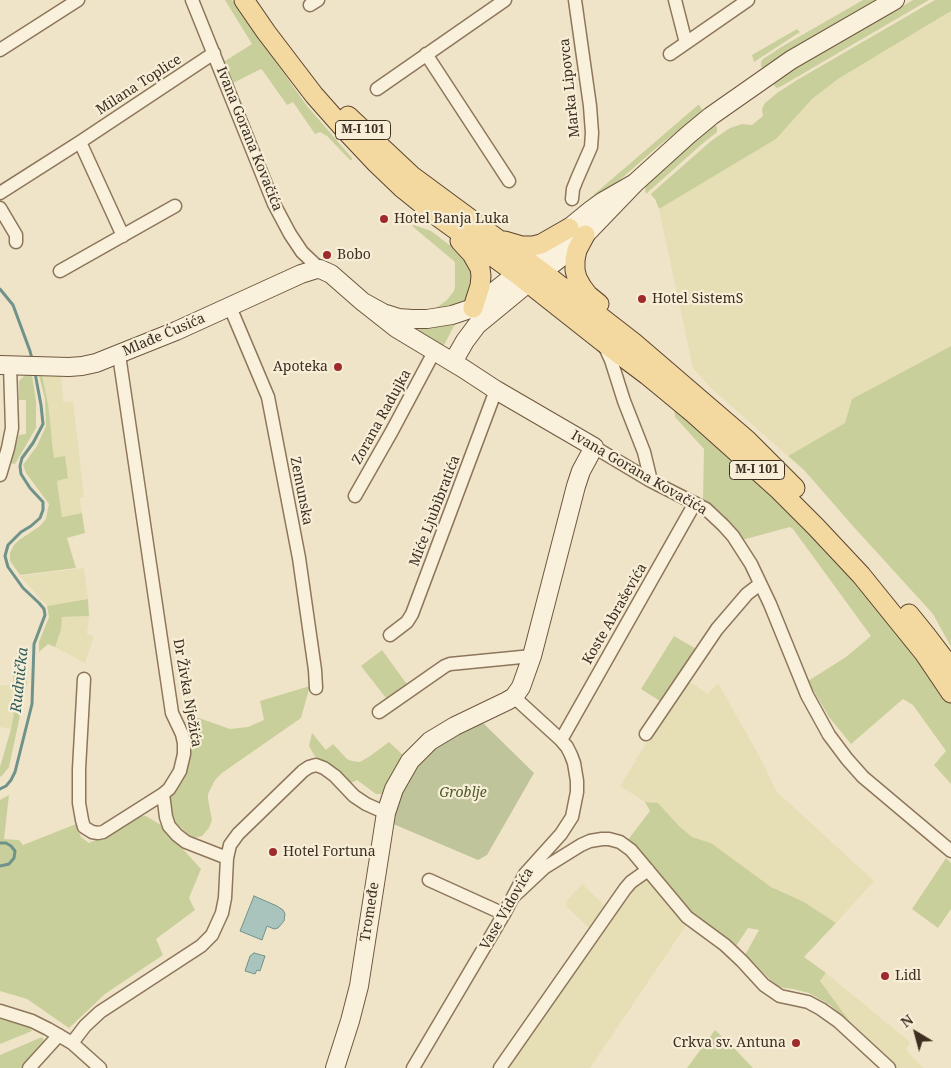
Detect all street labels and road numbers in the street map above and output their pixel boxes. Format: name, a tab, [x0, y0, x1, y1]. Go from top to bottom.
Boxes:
street label: Marka Lipovca	[556, 37, 584, 139]
street label: Milana Toplice	[93, 51, 185, 119]
street label: Ivana Gorana Kovačića	[212, 64, 286, 214]
road number: M-I 101	[336, 120, 390, 140]
street label: Mlađe Ćusića	[120, 310, 208, 360]
street label: Zorana Radujka	[349, 367, 415, 467]
street label: Ivana Gorana Kovačića	[568, 427, 710, 519]
street label: Miće Ljubibratića	[406, 453, 464, 569]
street label: Zemunska	[286, 455, 316, 527]
road number: M-I 101	[730, 460, 784, 480]
street label: Koste Abraševića	[579, 561, 651, 667]
street label: Dr Živka Nježića	[169, 637, 205, 749]
street label: Vase Vidovića	[477, 865, 537, 953]
street label: Tromeđe	[357, 881, 383, 943]

